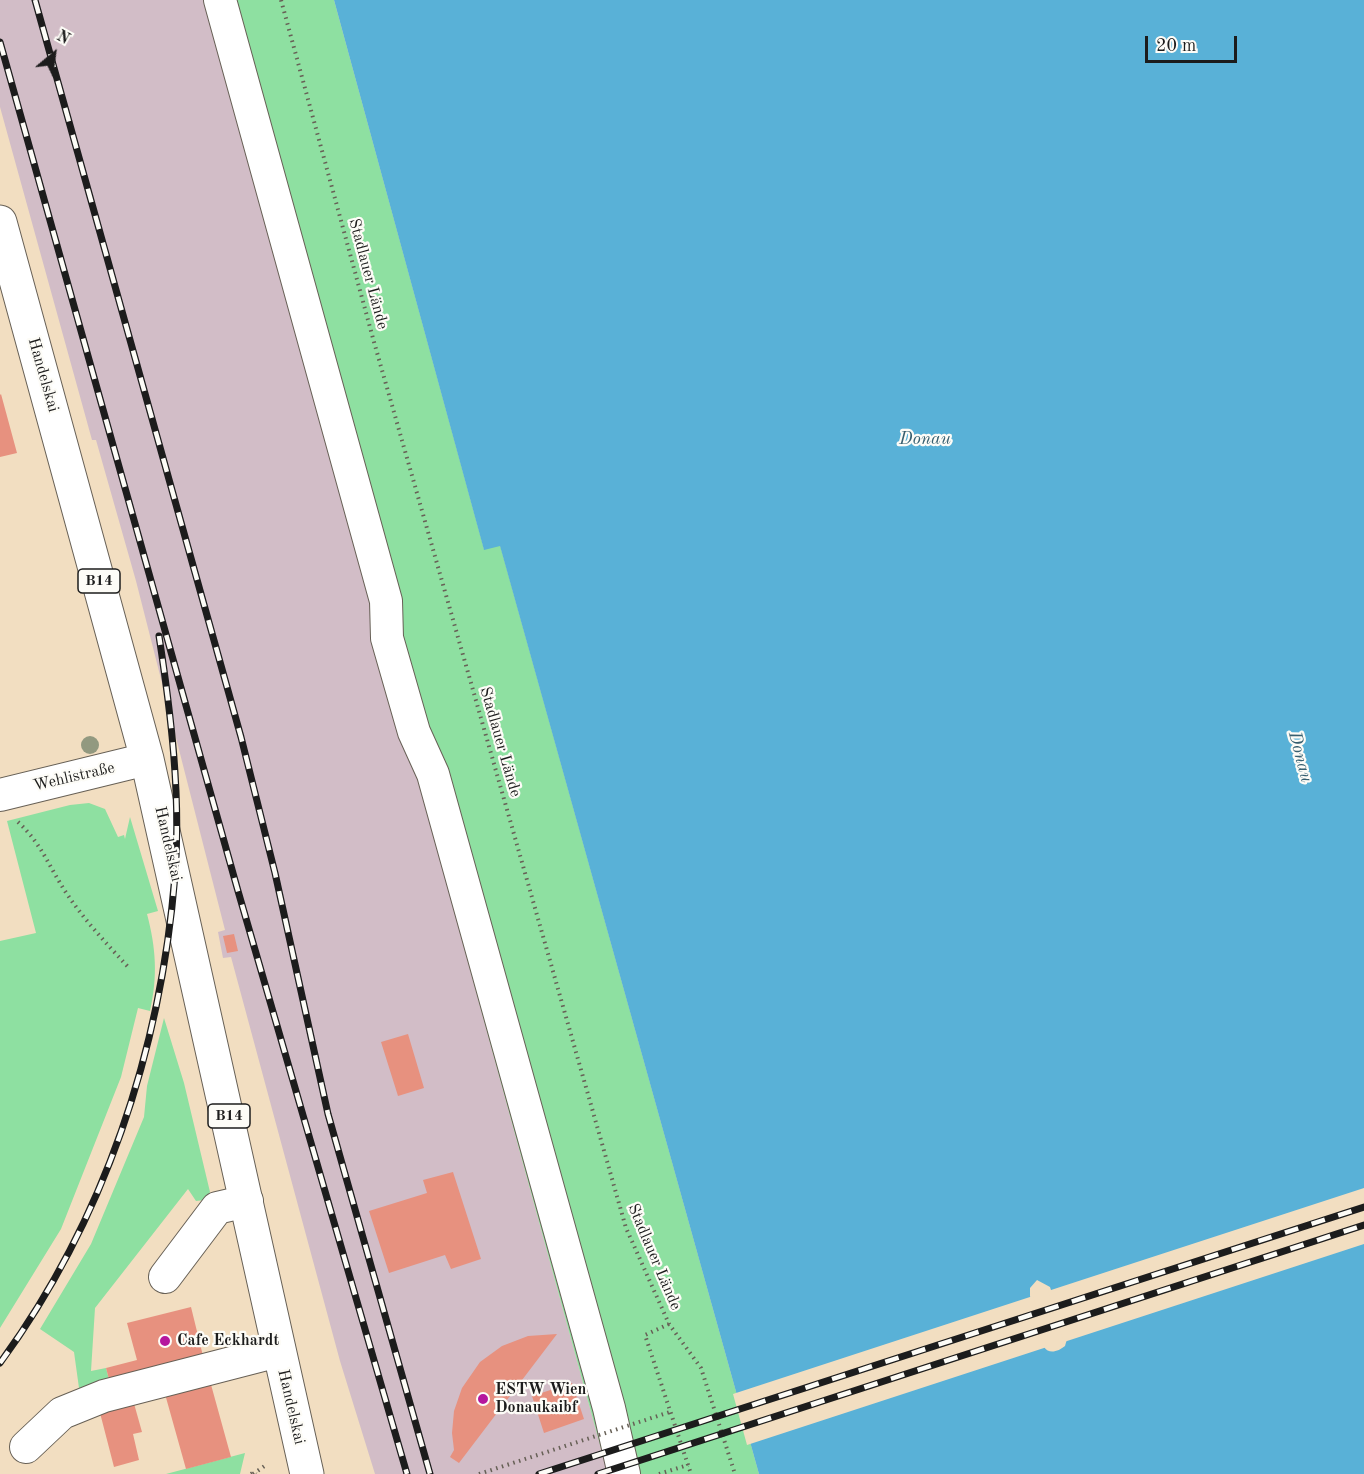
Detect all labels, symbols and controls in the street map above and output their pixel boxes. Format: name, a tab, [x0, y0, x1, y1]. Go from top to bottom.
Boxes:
north arrow	[24, 24, 84, 84]
scale bar	[1148, 24, 1240, 62]
text: N	[53, 28, 72, 48]
text: 20 m	[1156, 37, 1196, 55]
street label: Stadlauer Lände	[344, 216, 392, 332]
street label: Handelskai	[23, 336, 63, 414]
water label: Donau	[899, 428, 951, 450]
road number: B14	[78, 569, 120, 593]
street label: Stadlauer Lände	[475, 685, 525, 799]
water label: Donau	[1283, 729, 1317, 785]
street label: Wehlistraße	[31, 758, 117, 796]
street label: Handelskai	[150, 804, 186, 884]
road number: B14	[208, 1104, 250, 1128]
street label: Stadlauer Lände	[623, 1201, 685, 1313]
place label: Cafe Eckhardt	[177, 1331, 279, 1351]
marker: Cafe Eckhardt	[158, 1334, 172, 1348]
street label: Handelskai	[273, 1367, 309, 1447]
place label: ESTW Wien Donaukaibf	[495, 1380, 586, 1418]
marker: ESTW Wien Donaukaibf	[476, 1392, 490, 1406]

